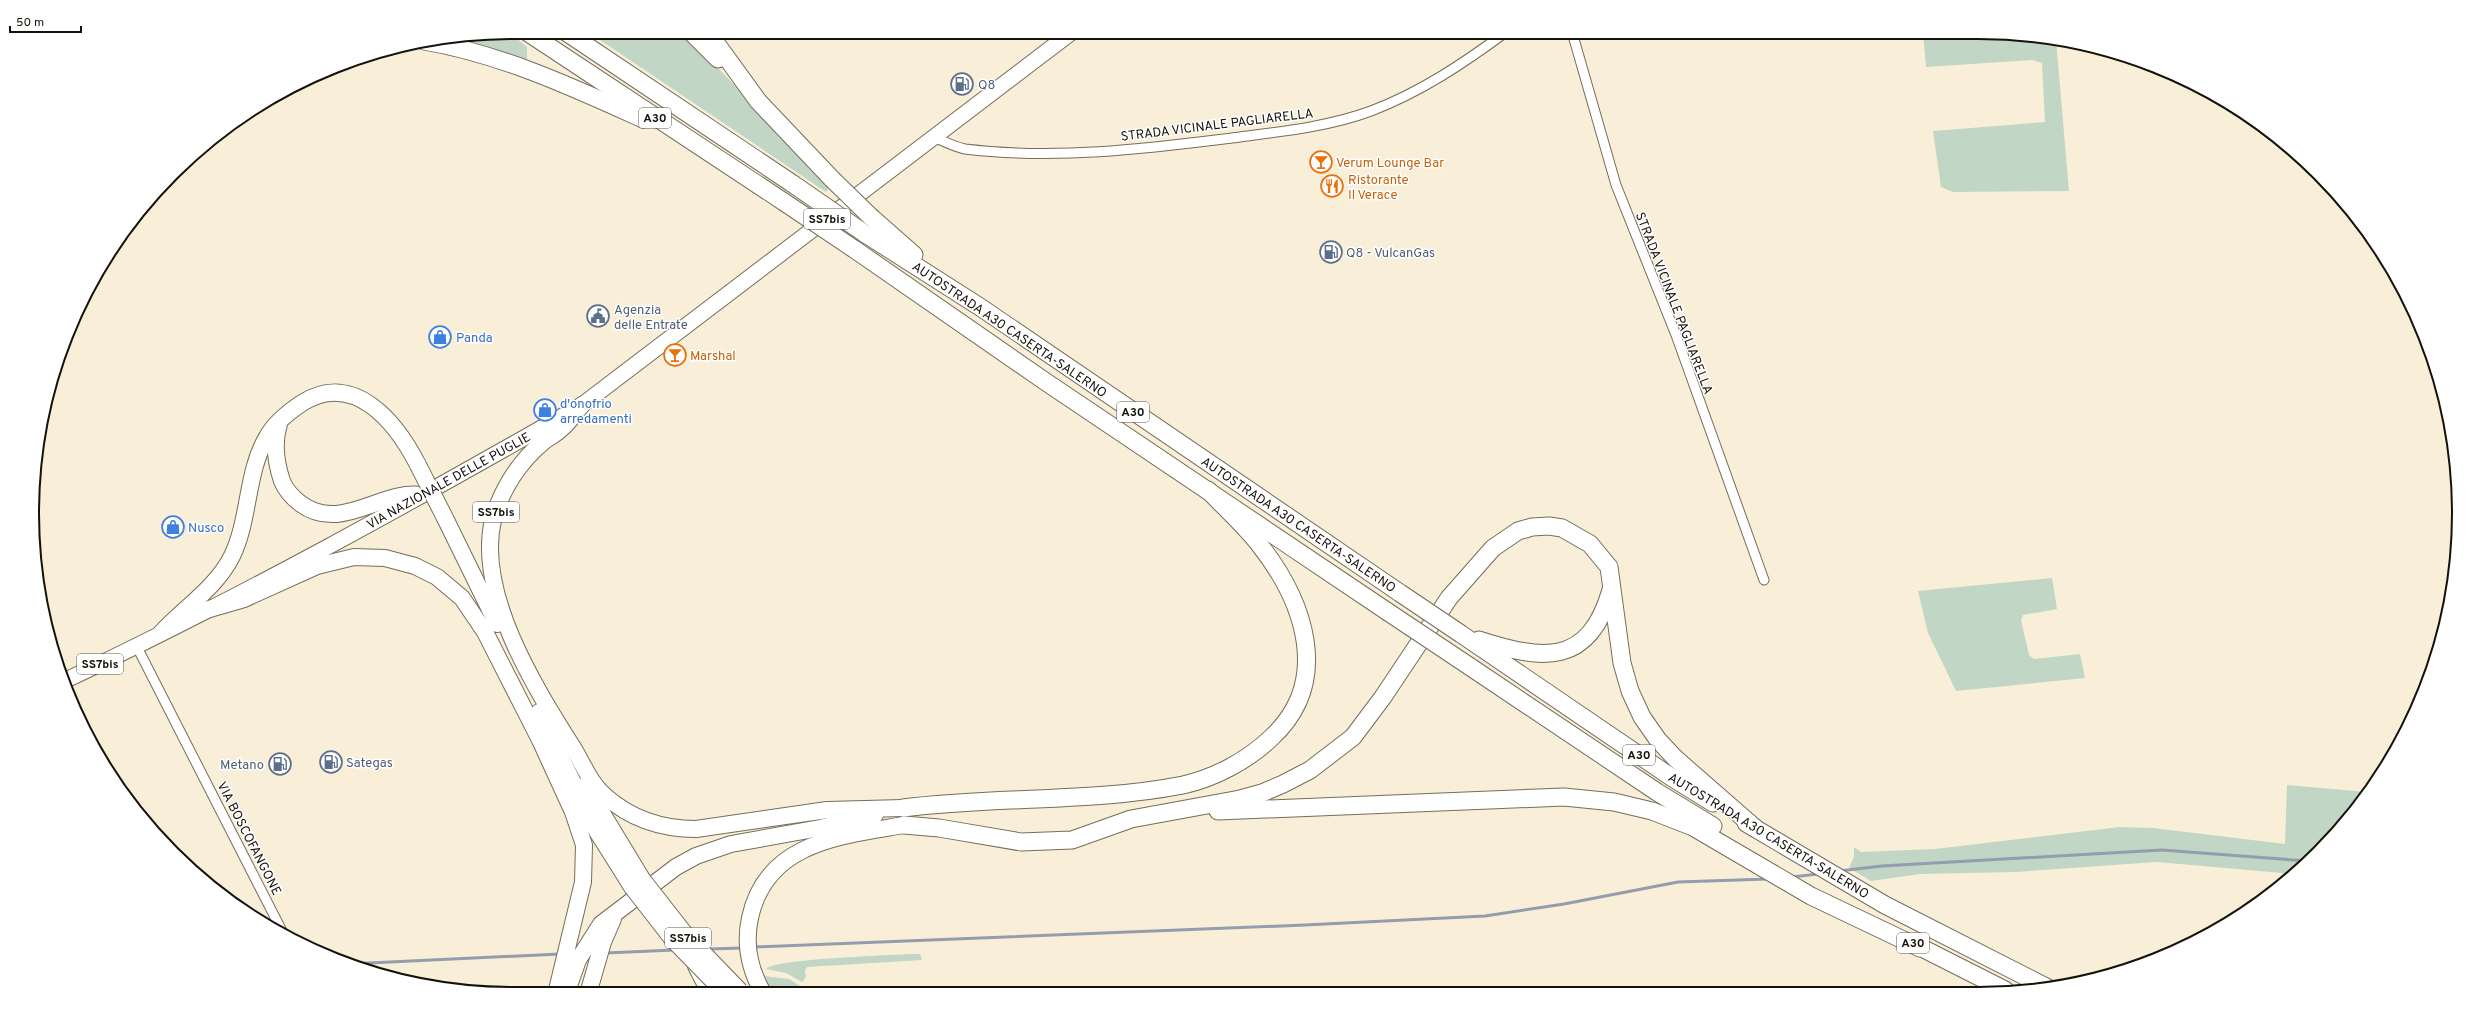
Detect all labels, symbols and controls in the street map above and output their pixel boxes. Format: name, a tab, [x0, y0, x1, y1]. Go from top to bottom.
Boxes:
scale bar	[10, 8, 81, 34]
text: 50 m	[16, 15, 44, 31]
fuel station icon: Q8	[949, 71, 975, 97]
place label: Q8	[978, 78, 995, 94]
street label: STRADA VICINALE PAGLIARELLA	[1120, 106, 1315, 146]
road number: A30	[639, 108, 671, 128]
bar icon: Verum Lounge Bar	[1308, 149, 1334, 175]
place label: Verum Lounge Bar	[1336, 156, 1444, 172]
restaurant icon: Ristorante Il Verace	[1319, 173, 1345, 199]
place label: Ristorante Il Verace	[1348, 173, 1409, 204]
road number: SS7bis	[804, 209, 850, 229]
street label: STRADA VICINALE PAGLIARELLA	[1631, 210, 1715, 397]
fuel station icon: Q8 - VulcanGas	[1318, 239, 1344, 265]
place label: Q8 - VulcanGas	[1346, 246, 1435, 262]
street label: AUTOSTRADA A30 CASERTA-SALERNO	[909, 259, 1109, 402]
public building icon: Agenzia delle Entrate	[585, 303, 611, 329]
place label: Agenzia delle Entrate	[614, 303, 688, 334]
shop icon: Panda	[427, 324, 453, 350]
place label: Panda	[456, 331, 493, 347]
bar icon: Marshal	[662, 342, 688, 368]
place label: Marshal	[690, 349, 736, 365]
shop icon: d'onofrio arredamenti	[532, 397, 558, 423]
place label: d'onofrio arredamenti	[560, 397, 632, 428]
road number: A30	[1117, 402, 1149, 422]
street label: VIA NAZIONALE DELLE PUGLIE	[364, 430, 534, 534]
street label: AUTOSTRADA A30 CASERTA-SALERNO	[1198, 454, 1398, 597]
road number: SS7bis	[473, 502, 519, 522]
shop icon: Nusco	[160, 514, 186, 540]
place label: Nusco	[188, 521, 224, 537]
road number: SS7bis	[77, 654, 123, 674]
road number: A30	[1623, 745, 1655, 765]
fuel station icon: Sategas	[318, 749, 344, 775]
fuel station icon: Metano	[267, 751, 293, 777]
place label: Sategas	[346, 756, 393, 772]
place label: Metano	[220, 758, 264, 774]
street label: AUTOSTRADA A30 CASERTA-SALERNO	[1665, 770, 1871, 903]
street label: VIA BOSCOFANGONE	[213, 779, 284, 898]
road number: SS7bis	[665, 928, 711, 948]
road number: A30	[1897, 933, 1929, 953]

